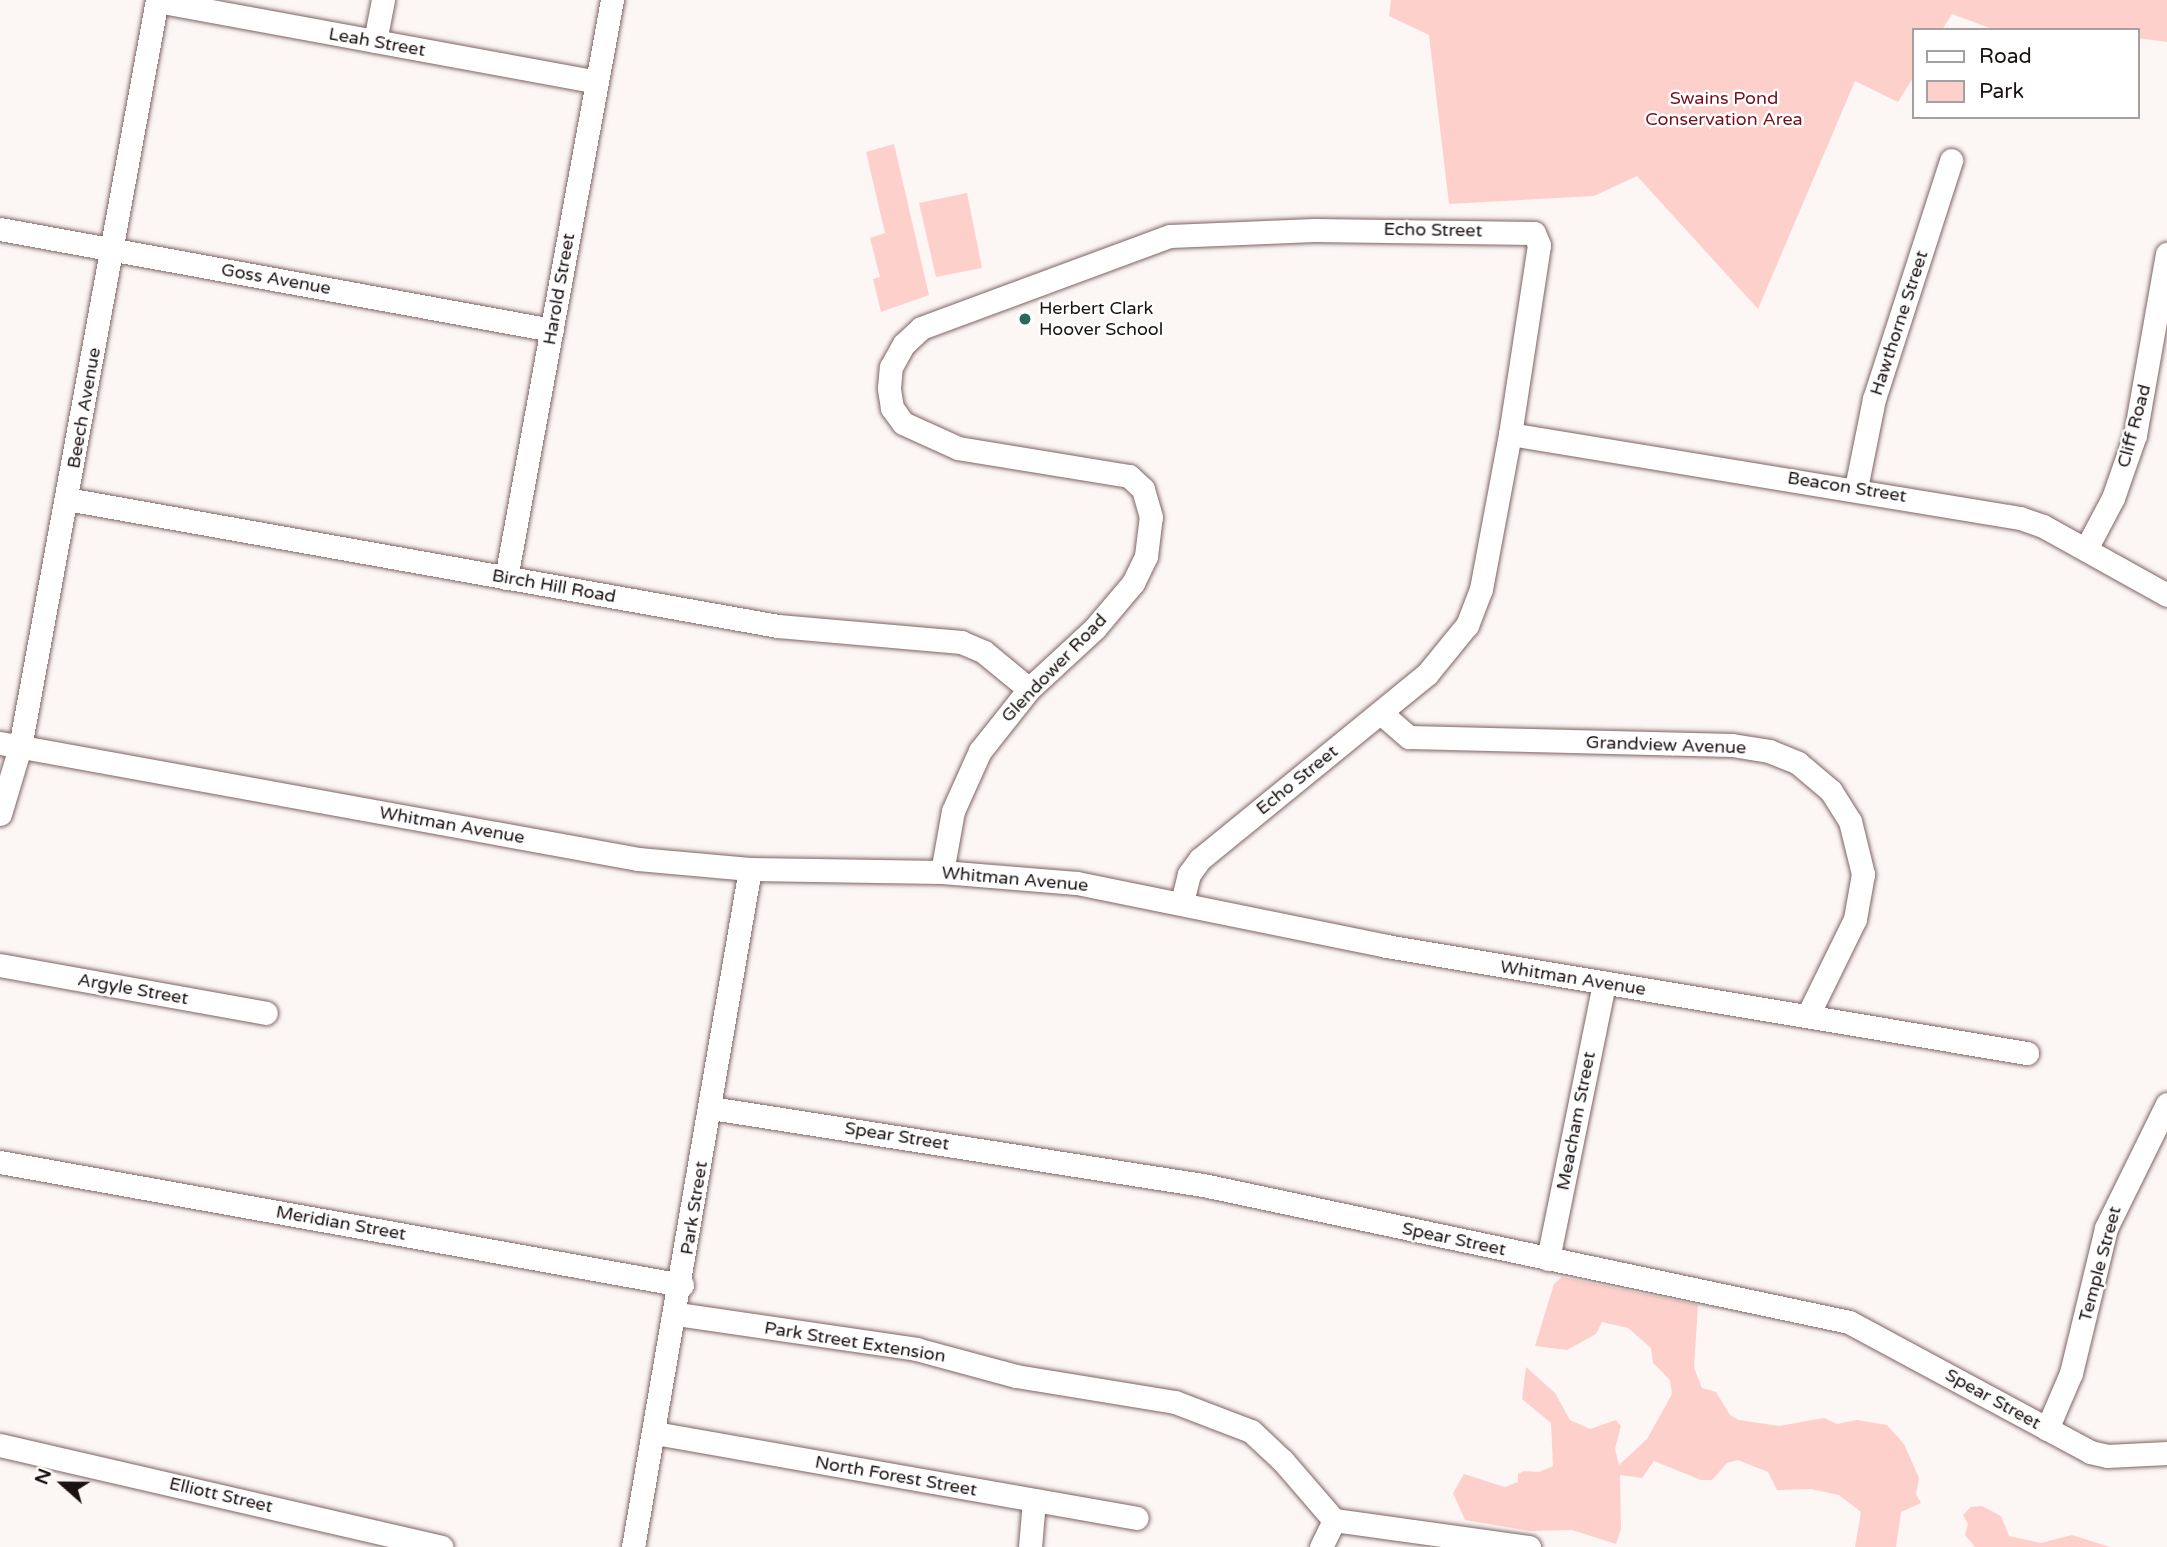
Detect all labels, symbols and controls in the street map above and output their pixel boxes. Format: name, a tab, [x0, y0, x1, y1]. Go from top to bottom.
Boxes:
street label: Leah Street	[327, 23, 427, 61]
legend	[1912, 28, 2139, 119]
text: Road	[1979, 44, 2032, 69]
text: Park	[1979, 79, 2024, 104]
park label: Swains Pond Conservation Area	[1645, 88, 1803, 130]
street label: Echo Street	[1383, 218, 1483, 242]
street label: Harold Street	[539, 231, 579, 347]
street label: Hawthorne Street	[1865, 248, 1933, 398]
street label: Goss Avenue	[219, 259, 333, 299]
place label: Herbert Clark Hoover School	[1039, 298, 1163, 340]
marker: Herbert Clark Hoover School	[1017, 311, 1033, 327]
street label: Beech Avenue	[63, 346, 105, 470]
street label: Cliff Road	[2113, 382, 2155, 470]
street label: Beacon Street	[1786, 467, 1908, 507]
street label: Birch Hill Road	[490, 564, 618, 608]
street label: Glendower Road	[997, 609, 1111, 727]
street label: Grandview Avenue	[1585, 731, 1747, 759]
street label: Echo Street	[1252, 741, 1342, 819]
street label: Whitman Avenue	[378, 802, 526, 848]
street label: Whitman Avenue	[941, 862, 1089, 896]
street label: Whitman Avenue	[1499, 956, 1647, 1000]
street label: Argyle Street	[76, 969, 190, 1009]
street label: Meacham Street	[1552, 1050, 1600, 1192]
street label: Spear Street	[843, 1117, 951, 1155]
street label: Park Street	[676, 1160, 712, 1256]
street label: Meridian Street	[274, 1201, 408, 1245]
street label: Temple Street	[2074, 1204, 2126, 1324]
street label: Spear Street	[1400, 1217, 1508, 1261]
street label: Park Street Extension	[763, 1317, 947, 1367]
street label: Spear Street	[1942, 1364, 2044, 1434]
north arrow	[28, 1449, 98, 1519]
street label: North Forest Street	[813, 1451, 979, 1501]
text: N	[30, 1465, 56, 1488]
street label: Elliott Street	[167, 1473, 275, 1517]

